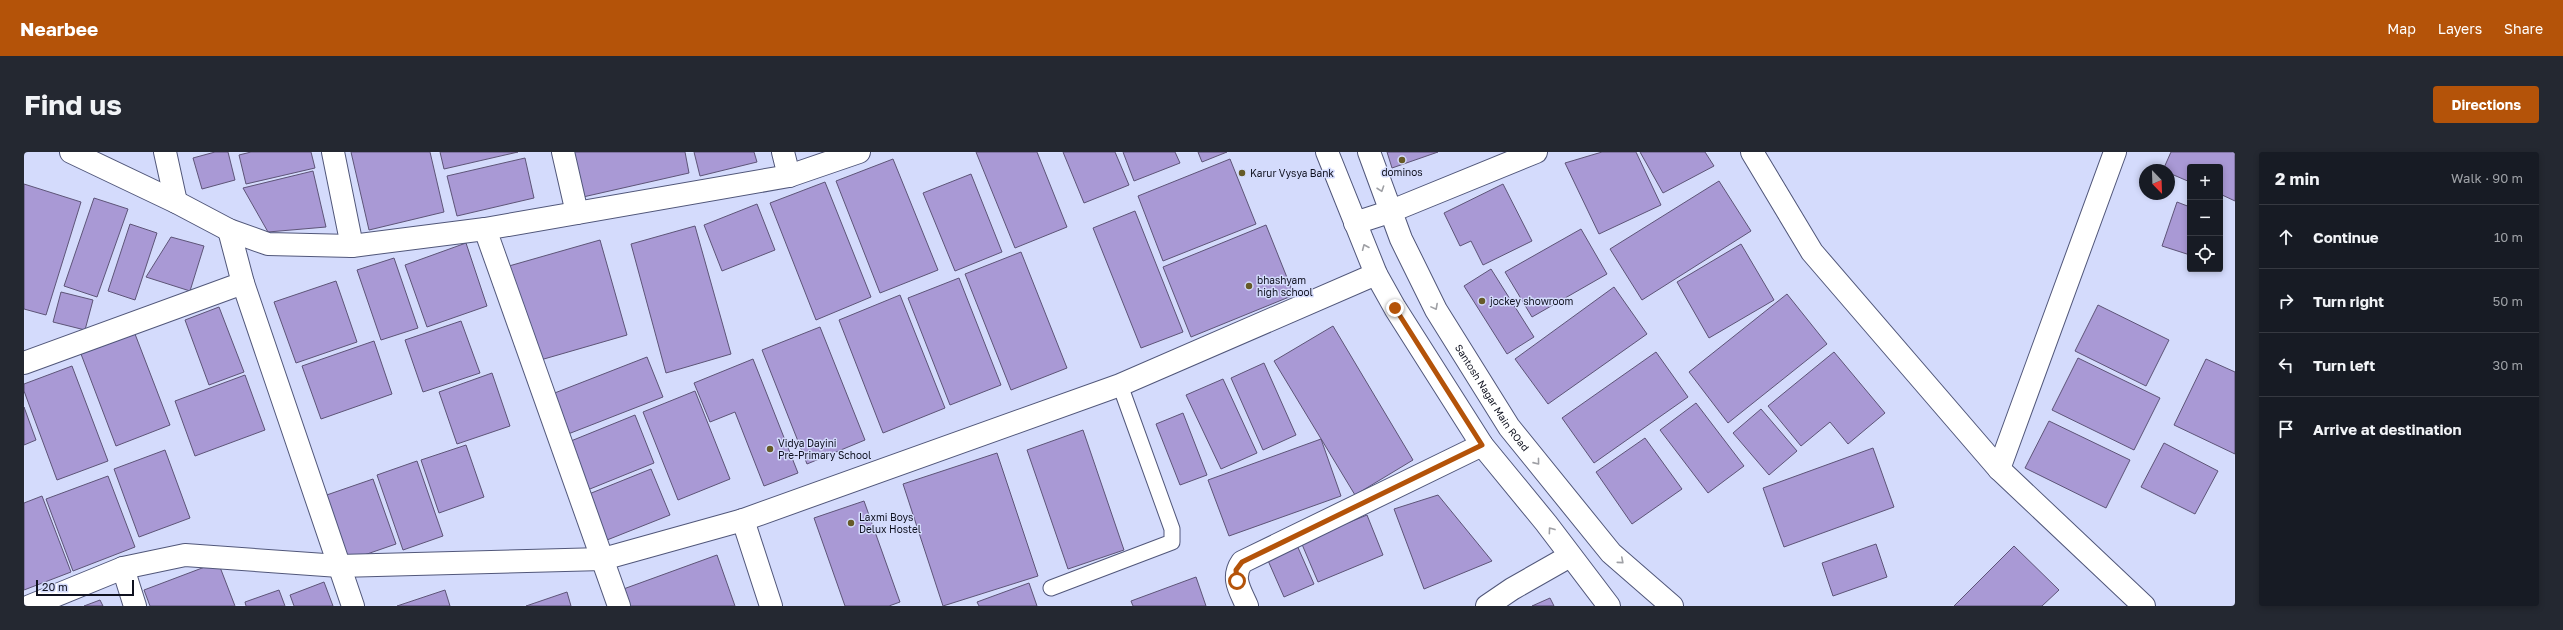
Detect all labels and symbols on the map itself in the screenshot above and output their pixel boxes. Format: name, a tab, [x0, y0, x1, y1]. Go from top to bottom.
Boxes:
marker: dominos	[1397, 155, 1407, 165]
north arrow	[2139, 164, 2175, 200]
place label: dominos	[1381, 166, 1423, 178]
place label: Karur Vysya Bank	[1250, 167, 1334, 179]
marker: Karur Vysya Bank	[1237, 168, 1247, 178]
one-way arrow	[1376, 185, 1385, 192]
one-way arrow	[1362, 244, 1370, 252]
place label: bhashyam high school	[1257, 274, 1313, 298]
marker: bhashyam high school	[1244, 281, 1254, 291]
place label: jockey showroom	[1489, 295, 1574, 307]
marker: jockey showroom	[1477, 296, 1487, 306]
route end	[1386, 299, 1404, 317]
one-way arrow	[1430, 303, 1437, 310]
street label: Santosh Nagar Main ROad	[1453, 342, 1532, 453]
place label: Vidya Dayini Pre-Primary School	[778, 437, 871, 461]
marker: Vidya Dayini Pre-Primary School	[765, 444, 775, 454]
one-way arrow	[1533, 457, 1540, 464]
place label: Laxmi Boys Delux Hostel	[859, 511, 921, 535]
marker: Laxmi Boys Delux Hostel	[846, 518, 856, 528]
one-way arrow	[1549, 528, 1556, 535]
one-way arrow	[1616, 557, 1623, 564]
route start	[1228, 572, 1246, 590]
scale bar	[36, 578, 134, 597]

